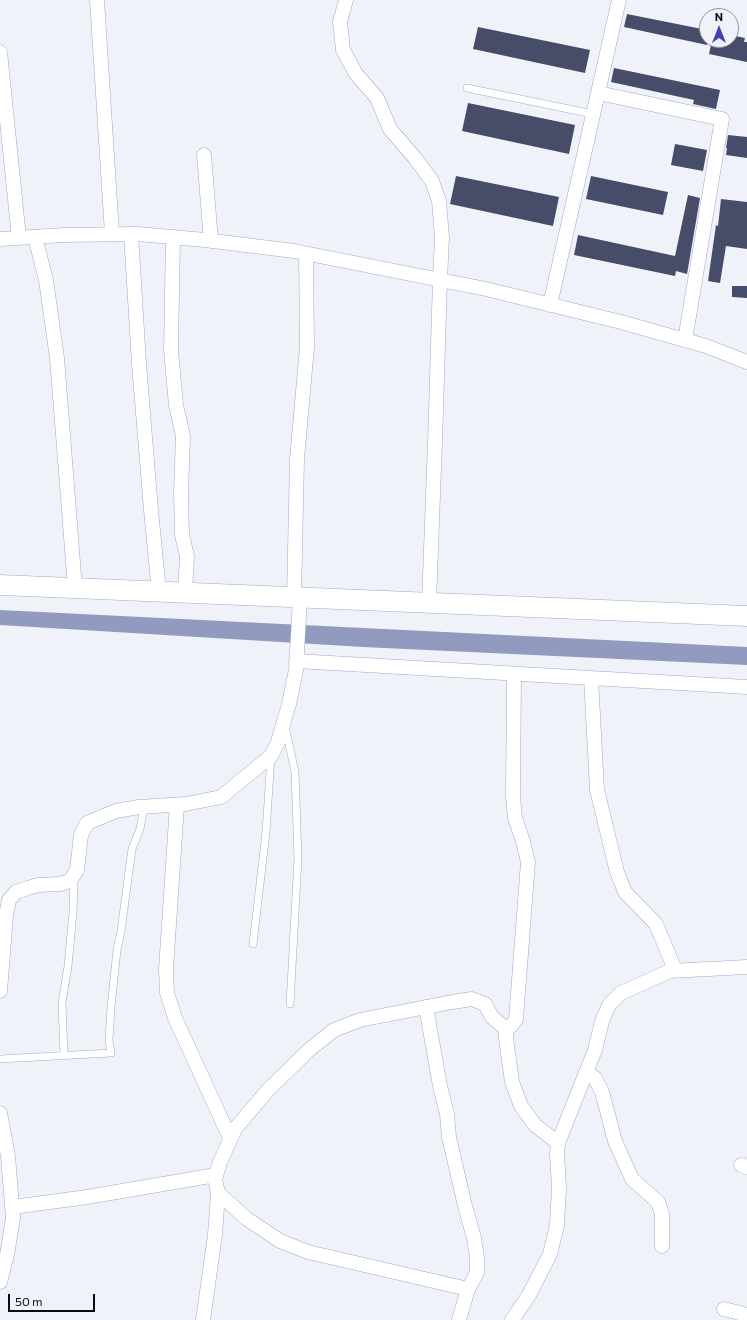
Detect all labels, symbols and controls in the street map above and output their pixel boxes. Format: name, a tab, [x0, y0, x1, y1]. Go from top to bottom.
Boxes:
north arrow	[699, 8, 739, 48]
text: N	[715, 10, 723, 23]
scale bar	[10, 1286, 97, 1312]
text: 50 m	[15, 1294, 43, 1308]

